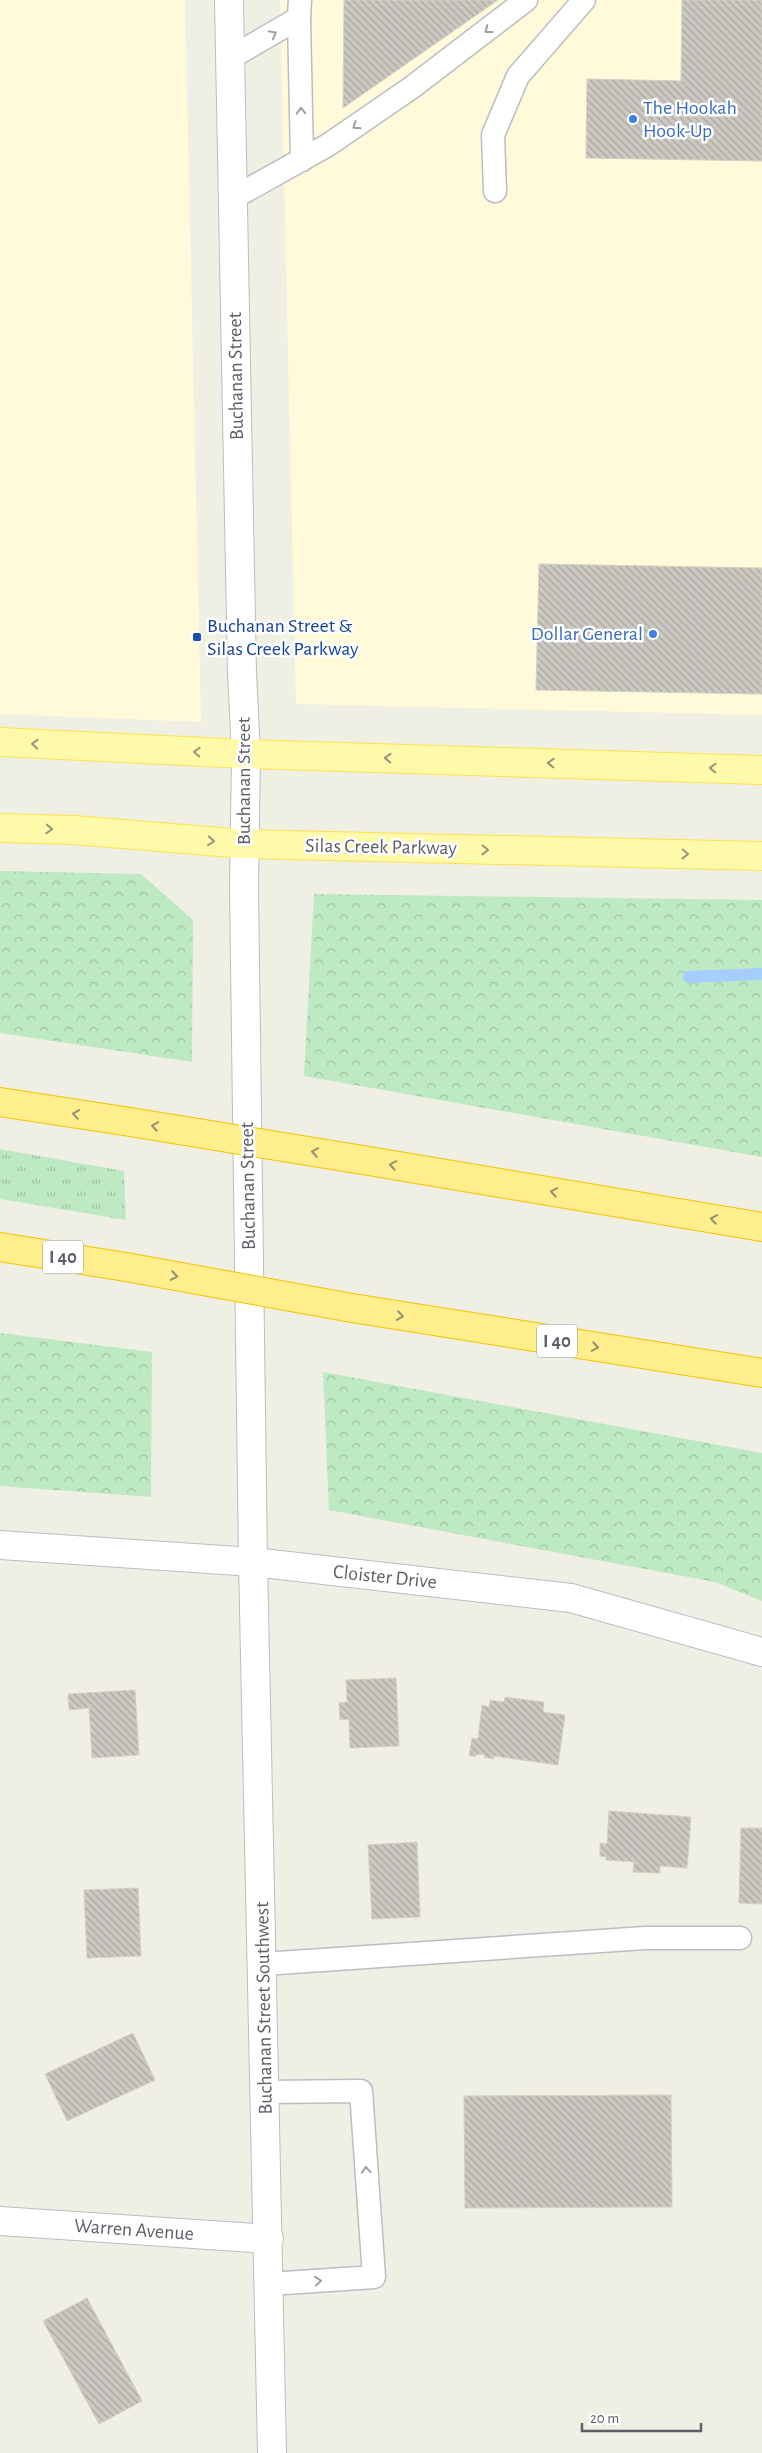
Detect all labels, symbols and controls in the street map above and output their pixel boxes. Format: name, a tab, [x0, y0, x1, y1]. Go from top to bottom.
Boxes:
one-way arrow	[484, 24, 493, 33]
one-way arrow	[267, 30, 276, 40]
place label: The Hookah Hook-Up	[643, 98, 737, 141]
one-way arrow	[296, 107, 306, 114]
marker: The Hookah Hook-Up	[627, 113, 639, 125]
one-way arrow	[353, 120, 362, 129]
street label: Buchanan Street	[225, 311, 247, 440]
place label: Buchanan Street & Silas Creek Parkway	[207, 616, 359, 659]
place label: Dollar General	[531, 624, 643, 644]
marker: Dollar General	[647, 628, 659, 640]
marker: Buchanan Street & Silas Creek Parkway	[191, 631, 203, 643]
street label: Buchanan Street	[234, 716, 254, 845]
one-way arrow	[30, 738, 38, 749]
one-way arrow	[193, 746, 201, 757]
one-way arrow	[384, 753, 392, 764]
one-way arrow	[547, 758, 555, 769]
one-way arrow	[709, 763, 717, 774]
one-way arrow	[45, 824, 53, 835]
one-way arrow	[207, 835, 215, 846]
street label: Silas Creek Parkway	[305, 836, 457, 858]
one-way arrow	[482, 844, 490, 855]
one-way arrow	[682, 849, 689, 859]
one-way arrow	[72, 1109, 80, 1119]
street label: Buchanan Street	[237, 1121, 259, 1250]
one-way arrow	[150, 1122, 159, 1132]
one-way arrow	[311, 1148, 319, 1158]
one-way arrow	[389, 1161, 398, 1171]
one-way arrow	[549, 1188, 558, 1198]
one-way arrow	[710, 1215, 718, 1225]
road number: I 40	[43, 1240, 83, 1274]
one-way arrow	[169, 1270, 178, 1280]
one-way arrow	[396, 1310, 405, 1320]
road number: I 40	[537, 1324, 577, 1358]
one-way arrow	[591, 1341, 600, 1351]
street label: Cloister Drive	[332, 1562, 438, 1592]
street label: Buchanan Street Southwest	[252, 1901, 276, 2115]
one-way arrow	[361, 2166, 372, 2174]
street label: Warren Avenue	[74, 2216, 194, 2244]
one-way arrow	[315, 2275, 323, 2286]
scale bar	[582, 2400, 701, 2432]
text: 20 m	[590, 2411, 619, 2426]

